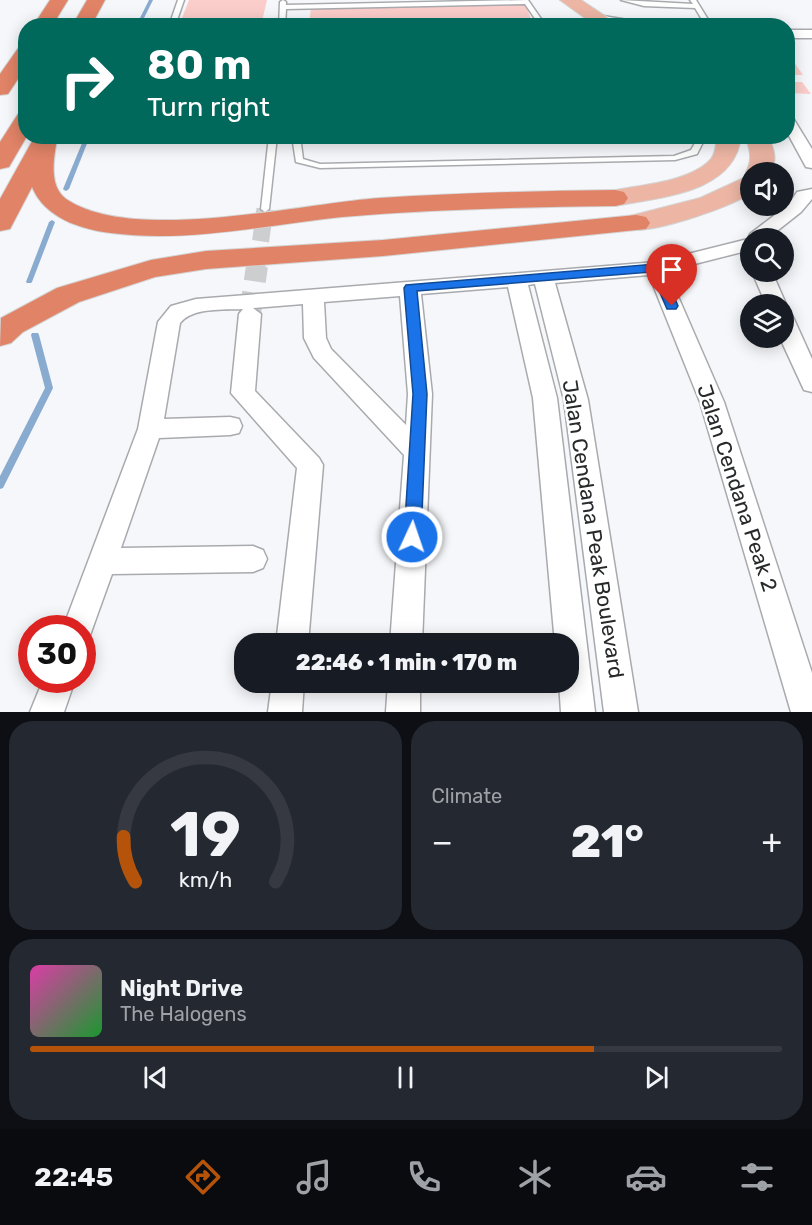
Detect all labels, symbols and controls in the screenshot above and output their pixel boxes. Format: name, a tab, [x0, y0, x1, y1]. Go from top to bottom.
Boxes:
text: 80 m	[147, 40, 251, 90]
icon: right	[48, 42, 126, 120]
text: Turn right	[147, 91, 270, 123]
map controls	[740, 162, 794, 348]
button: sound	[740, 162, 794, 216]
button: search	[740, 228, 794, 282]
pin	[646, 244, 697, 306]
icon: arrive	[655, 253, 688, 286]
button: layers	[740, 294, 794, 348]
street label: Jalan Cendana Peak Boulevard	[558, 378, 629, 680]
street label: Jalan Cendana Peak 2	[692, 381, 783, 595]
position arrow	[380, 505, 444, 569]
speed limit sign: 30	[18, 615, 96, 693]
text: 22:46 · 1 min · 170 m	[296, 649, 517, 676]
text: Climate	[432, 784, 502, 808]
text: 19	[170, 798, 241, 872]
text: 21°	[571, 815, 644, 868]
text: −	[432, 822, 453, 861]
text: +	[761, 822, 782, 861]
text: km/h	[178, 868, 232, 893]
text: Night Drive	[120, 975, 243, 1002]
text: The Halogens	[120, 1002, 247, 1026]
icon: previous	[139, 1061, 172, 1094]
icon: pause	[389, 1061, 422, 1094]
icon: next	[640, 1061, 673, 1094]
icon: directions	[182, 1156, 224, 1198]
icon: music	[293, 1156, 335, 1198]
icon: phone	[403, 1156, 445, 1198]
icon: climate	[514, 1156, 556, 1198]
icon: car	[625, 1156, 667, 1198]
icon: filters	[736, 1156, 778, 1198]
text: 22:45	[34, 1161, 113, 1193]

